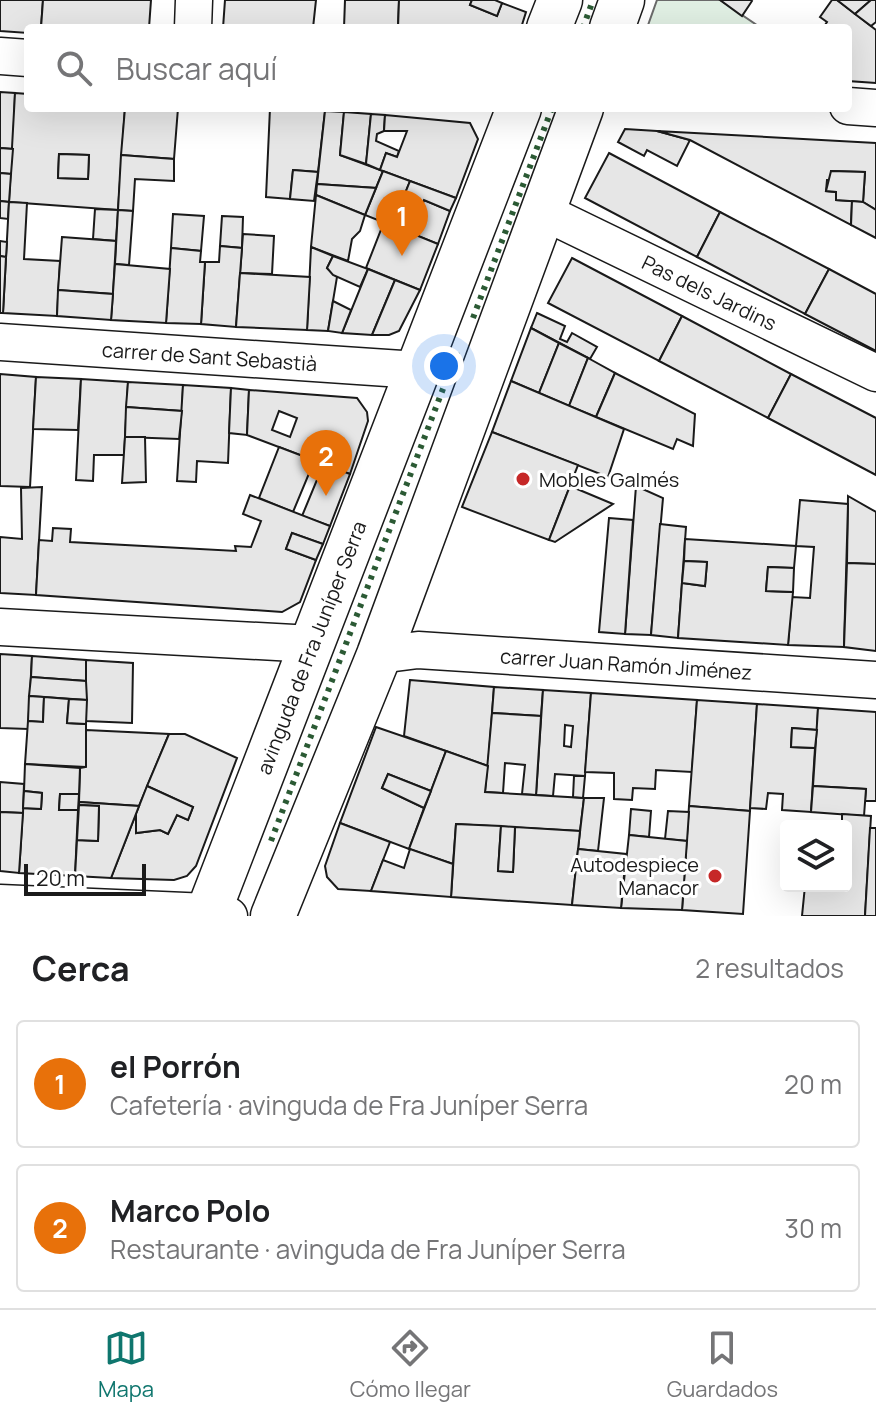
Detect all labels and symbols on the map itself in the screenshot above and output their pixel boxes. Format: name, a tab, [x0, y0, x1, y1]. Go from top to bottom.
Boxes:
pin: 1	[376, 190, 428, 256]
street label: Pas dels Jardins	[638, 248, 781, 336]
street label: carrer de Sant Sebastià	[101, 335, 318, 377]
your location	[424, 346, 464, 386]
pin: 2	[300, 430, 352, 496]
place label: Mobles Galmés	[539, 466, 679, 493]
marker: Mobles Galmés	[514, 470, 532, 488]
street label: avinguda de Fra Juníper Serra	[250, 517, 372, 778]
street label: carrer Juan Ramón Jiménez	[499, 642, 753, 685]
place label: Autodespiece Manacor	[570, 851, 699, 901]
scale bar	[24, 860, 146, 896]
marker: Autodespiece Manacor	[706, 867, 724, 885]

